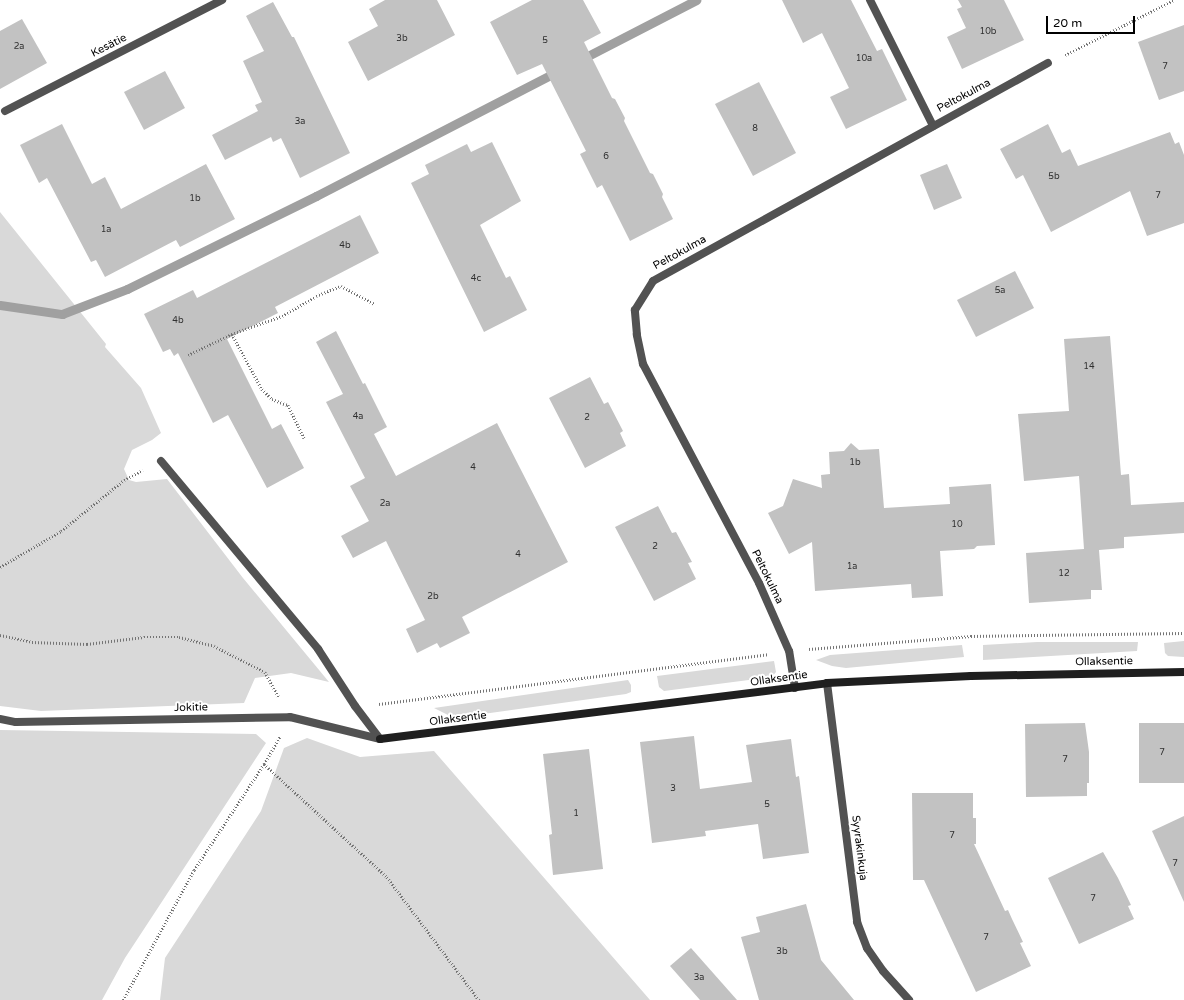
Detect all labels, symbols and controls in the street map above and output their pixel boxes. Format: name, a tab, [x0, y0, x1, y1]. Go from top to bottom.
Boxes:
scale bar	[1048, 8, 1137, 34]
text: 20 m	[1053, 16, 1082, 30]
house number: 10b	[980, 27, 996, 37]
street label: Kesätie	[89, 31, 129, 61]
house number: 3b	[396, 34, 408, 44]
house number: 5	[542, 36, 548, 46]
house number: 2a	[14, 42, 24, 52]
house number: 10a	[856, 54, 872, 64]
house number: 7	[1162, 62, 1168, 72]
street label: Peltokulma	[935, 76, 993, 116]
house number: 3a	[295, 117, 305, 127]
house number: 8	[752, 124, 758, 134]
house number: 6	[603, 152, 609, 162]
house number: 5b	[1048, 172, 1060, 182]
house number: 7	[1155, 191, 1161, 201]
house number: 1b	[189, 194, 201, 204]
house number: 1a	[101, 225, 111, 235]
street label: Peltokulma	[651, 233, 709, 273]
house number: 4b	[339, 241, 351, 251]
house number: 4c	[471, 274, 481, 284]
house number: 5a	[995, 286, 1005, 296]
house number: 4b	[172, 316, 184, 326]
house number: 14	[1083, 362, 1095, 372]
house number: 4a	[353, 412, 363, 422]
house number: 2	[584, 413, 590, 423]
house number: 1b	[849, 458, 861, 468]
house number: 4	[470, 463, 476, 473]
house number: 2a	[380, 499, 390, 509]
house number: 10	[951, 520, 963, 530]
house number: 2	[652, 542, 658, 552]
street label: Peltokulma	[748, 548, 786, 606]
house number: 4	[515, 550, 521, 560]
house number: 1a	[847, 562, 857, 572]
house number: 12	[1058, 569, 1070, 579]
house number: 2b	[427, 592, 439, 602]
street label: Ollaksentie	[1075, 655, 1133, 669]
street label: Ollaksentie	[750, 668, 808, 690]
street label: Jokitie	[174, 701, 208, 715]
street label: Ollaksentie	[429, 709, 487, 729]
house number: 7	[1159, 748, 1165, 758]
house number: 7	[1062, 755, 1068, 765]
house number: 3	[670, 784, 676, 794]
house number: 5	[764, 800, 770, 810]
house number: 1	[573, 809, 579, 819]
street label: Syyrakinkuja	[848, 815, 870, 881]
house number: 7	[949, 831, 955, 841]
house number: 7	[1172, 859, 1178, 869]
house number: 7	[1090, 894, 1096, 904]
house number: 7	[983, 933, 989, 943]
house number: 3b	[776, 947, 788, 957]
house number: 3a	[694, 973, 704, 983]

